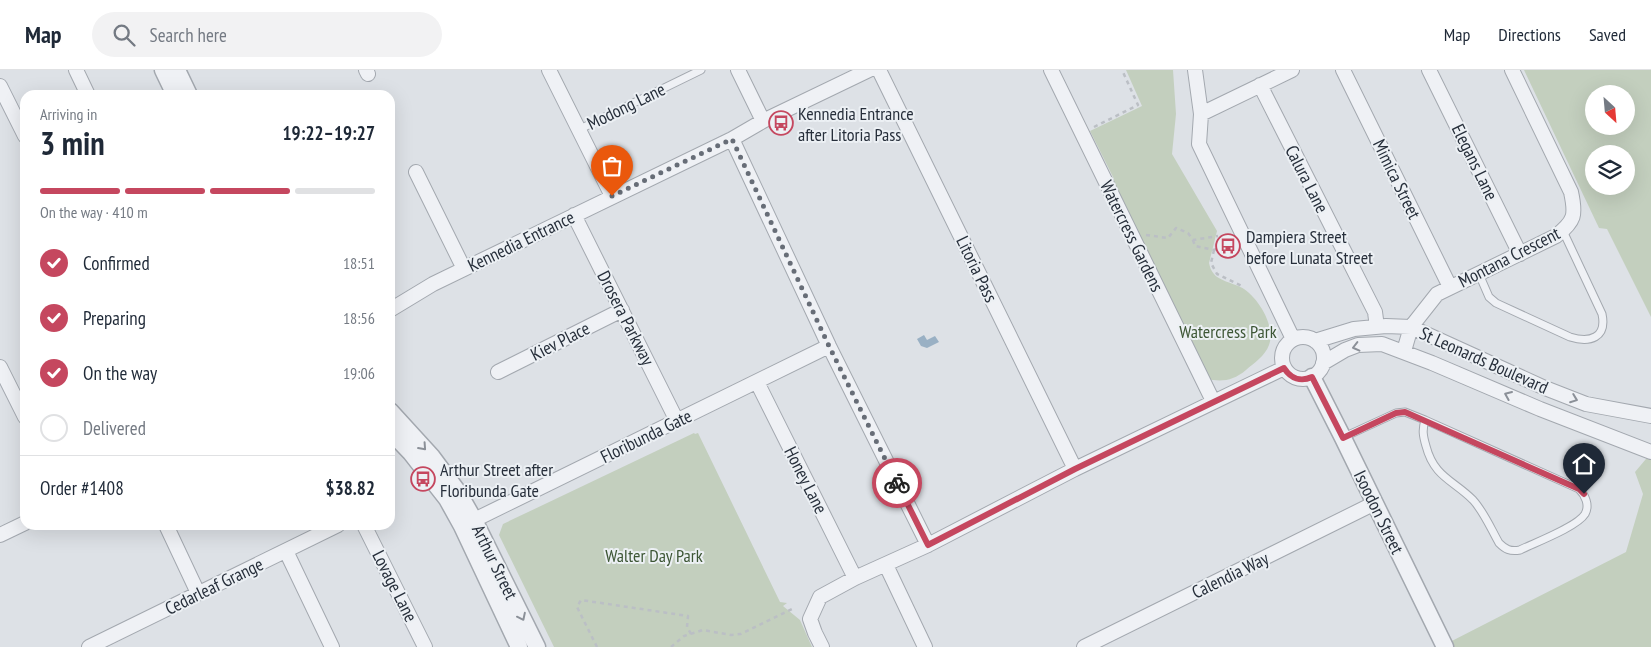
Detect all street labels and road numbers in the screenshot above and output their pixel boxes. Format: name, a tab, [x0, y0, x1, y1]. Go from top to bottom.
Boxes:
street label: Modong Lane	[583, 77, 669, 135]
street label: Elegans Lane	[1447, 120, 1503, 204]
street label: Mimica Street	[1368, 135, 1426, 223]
street label: Calura Lane	[1280, 141, 1334, 217]
street label: Watercress Gardens	[1095, 177, 1169, 295]
street label: Kennedia Entrance	[464, 205, 578, 277]
street label: Montana Crescent	[1454, 222, 1564, 292]
street label: Litoria Pass	[951, 232, 1003, 306]
street label: Drosera Parkway	[592, 267, 660, 369]
street label: Kiev Place	[527, 316, 593, 366]
street label: St Leonards Boulevard	[1416, 321, 1552, 399]
street label: Floribunda Gate	[597, 404, 695, 468]
street label: Honey Lane	[779, 443, 833, 517]
street label: Isoodon Street	[1349, 466, 1409, 558]
street label: Arthur Street	[467, 521, 523, 603]
street label: Lovage Lane	[367, 546, 423, 626]
street label: Calendia Way	[1188, 546, 1272, 603]
street label: Cedarleaf Grange	[161, 552, 267, 620]

